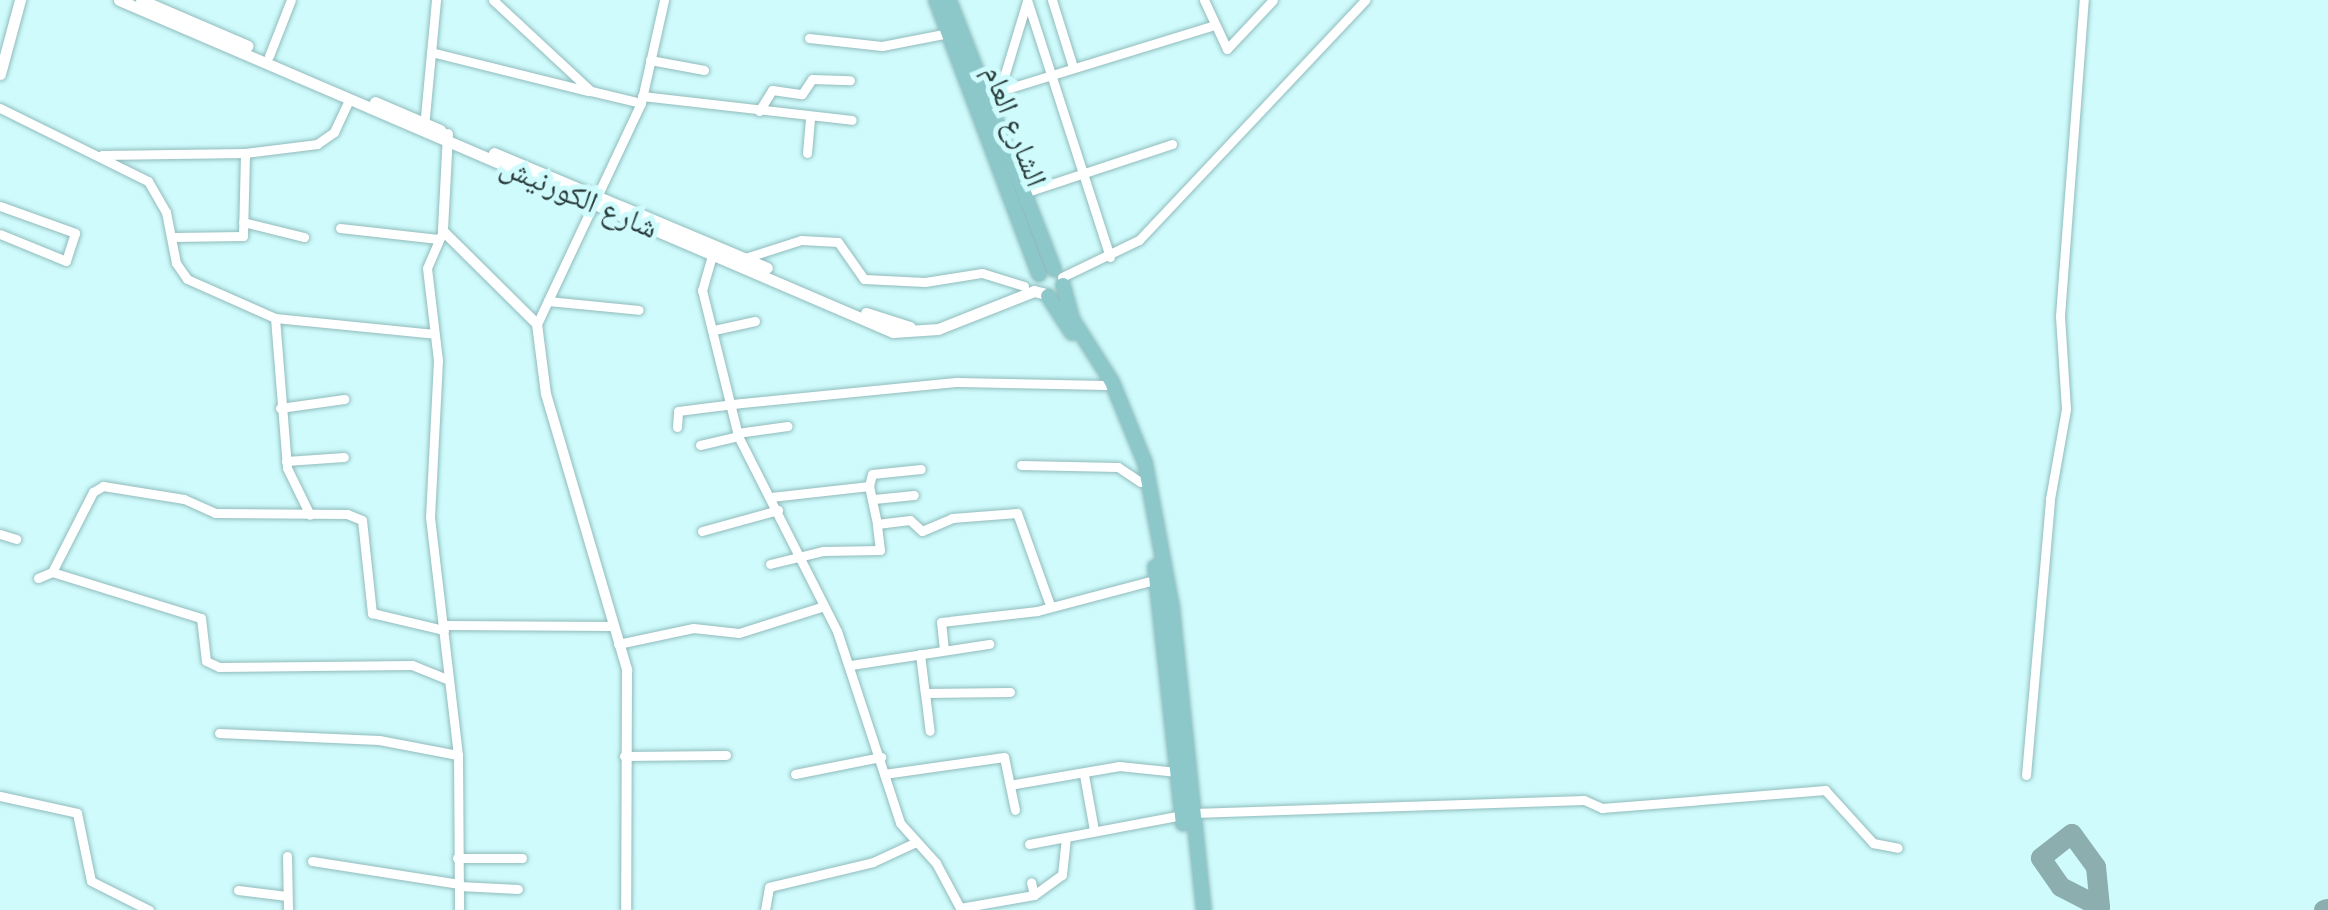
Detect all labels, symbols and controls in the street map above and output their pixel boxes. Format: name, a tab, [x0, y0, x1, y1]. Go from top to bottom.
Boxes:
street label: الشارع العام	[975, 60, 1055, 192]
street label: شارع الكورنيش	[495, 148, 663, 246]

